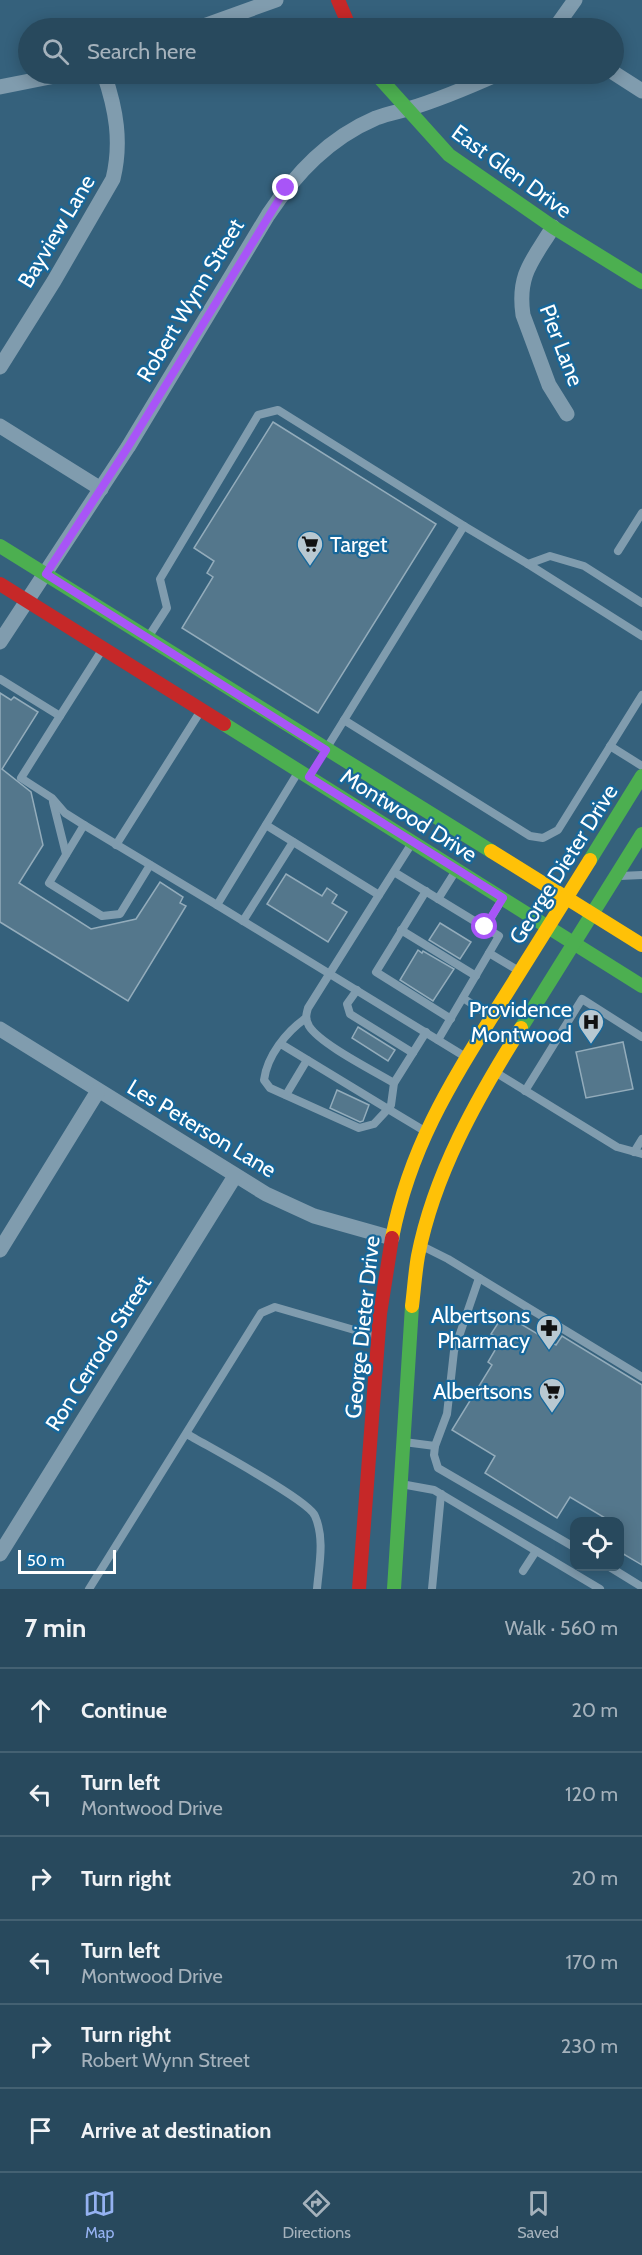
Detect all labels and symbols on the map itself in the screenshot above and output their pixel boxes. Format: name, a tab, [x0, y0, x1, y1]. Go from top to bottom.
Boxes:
street label: East Glen Drive	[446, 119, 577, 224]
street label: Bayview Lane	[12, 170, 101, 293]
route end	[272, 174, 298, 200]
street label: Robert Wynn Street	[131, 213, 250, 387]
street label: Pier Lane	[534, 300, 589, 390]
supermarket icon: Target	[295, 529, 325, 567]
place label: Target	[330, 531, 388, 558]
street label: Montwood Drive	[336, 763, 482, 868]
street label: George Dieter Drive	[503, 779, 624, 949]
route start	[471, 913, 497, 939]
place label: Providence Montwood	[469, 996, 572, 1048]
hospital icon: Providence Montwood	[576, 1007, 606, 1045]
street label: Les Peterson Lane	[122, 1073, 281, 1183]
street label: George Dieter Drive	[339, 1234, 386, 1420]
street label: Ron Cerrodo Street	[40, 1270, 157, 1436]
place label: Albertsons Pharmacy	[431, 1302, 530, 1354]
pharmacy icon: Albertsons Pharmacy	[534, 1313, 564, 1351]
supermarket icon: Albertsons	[537, 1376, 567, 1414]
place label: Albertsons	[433, 1378, 532, 1405]
scale bar	[18, 1547, 116, 1574]

